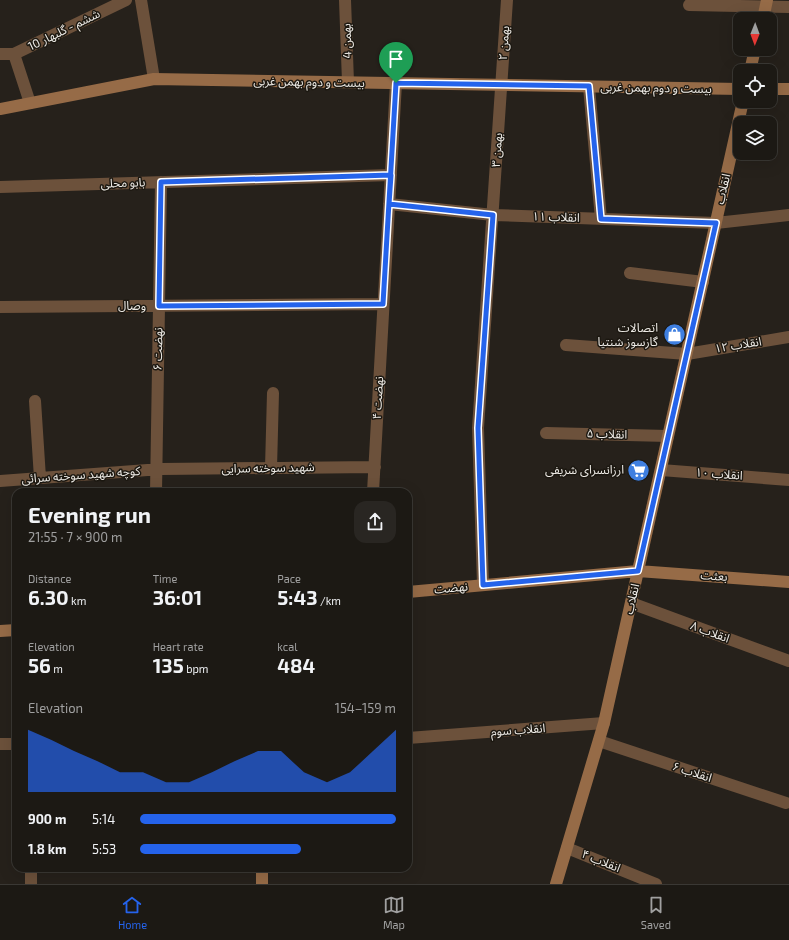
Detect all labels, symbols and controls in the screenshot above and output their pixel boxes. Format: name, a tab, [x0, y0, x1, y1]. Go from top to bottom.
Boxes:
street label: ششم - گلبهار 10	[25, 6, 103, 55]
north arrow	[733, 12, 777, 56]
map controls	[733, 12, 777, 160]
street label: بهمن 4	[338, 23, 355, 59]
street label: ۲ بهمن	[495, 25, 512, 61]
pin	[379, 42, 413, 83]
icon: arrive	[385, 48, 407, 70]
button: locate	[733, 64, 777, 108]
street label: بیست و دوم بهمن غربی	[253, 73, 365, 92]
street label: بیست و دوم بهمن غربی	[600, 79, 712, 98]
button: layers	[733, 116, 777, 160]
street label: ۳ بهمن	[488, 132, 505, 168]
street label: انقلاب	[712, 172, 734, 206]
street label: بابو محلی	[100, 174, 146, 191]
street label: ۱۱ انقلاب	[532, 208, 580, 225]
street label: وصال	[118, 298, 146, 313]
place label: اتصالات گازسوز شنتیا	[597, 320, 659, 349]
shop icon: اتصالات گازسوز شنتیا	[661, 322, 687, 348]
street label: ۶ نهضت	[150, 327, 165, 371]
street label: ۱۲ انقلاب	[713, 333, 763, 356]
street label: ۴ نهضت	[369, 376, 386, 420]
street label: ۵ انقلاب	[586, 425, 628, 442]
supermarket icon: ارزانسرای شریفی	[626, 457, 652, 483]
street label: شهید سوخته سرایی	[221, 459, 315, 476]
place label: ارزانسرای شریفی	[545, 462, 624, 477]
street label: کوچه شهید سوخته سرائی	[21, 463, 142, 487]
street label: ۱۰ انقلاب	[695, 464, 743, 483]
text: Evening run	[28, 501, 151, 527]
button: share	[354, 501, 396, 543]
text: 21:55 · 7 × 900 m	[28, 529, 123, 545]
street label: بعثت	[700, 567, 728, 584]
text: Distance	[28, 572, 71, 585]
text: Time	[153, 572, 177, 585]
text: Pace	[277, 572, 301, 585]
street label: نهضت	[433, 579, 468, 596]
street label: انقلاب	[621, 582, 643, 616]
text: 6.30	[28, 585, 69, 609]
text: 36:01	[153, 585, 202, 609]
text: 5:43	[277, 585, 318, 609]
text: km	[69, 594, 86, 607]
text: /km	[318, 594, 341, 607]
street label: ۸ انقلاب	[688, 618, 732, 646]
text: Elevation	[28, 640, 75, 653]
text: Heart rate	[153, 640, 204, 653]
text: kcal	[277, 640, 297, 653]
text: 56	[28, 653, 51, 677]
text: 135	[153, 653, 184, 677]
text: 484	[277, 653, 315, 677]
text: m	[51, 662, 63, 675]
text: bpm	[184, 662, 208, 675]
text: Elevation	[28, 700, 83, 716]
text: 154–159 m	[335, 700, 396, 716]
street label: انقلاب سوم	[490, 720, 546, 741]
street label: ۶ انقلاب	[670, 758, 714, 785]
text: 900 m	[28, 811, 66, 827]
text: 5:14	[92, 811, 115, 827]
text: 1.8 km	[28, 841, 66, 857]
text: 5:53	[92, 841, 116, 857]
street label: ۴ انقلاب	[579, 846, 623, 875]
tab: Home	[118, 894, 147, 931]
tab: Map	[383, 894, 405, 931]
tab: Saved	[641, 894, 671, 931]

